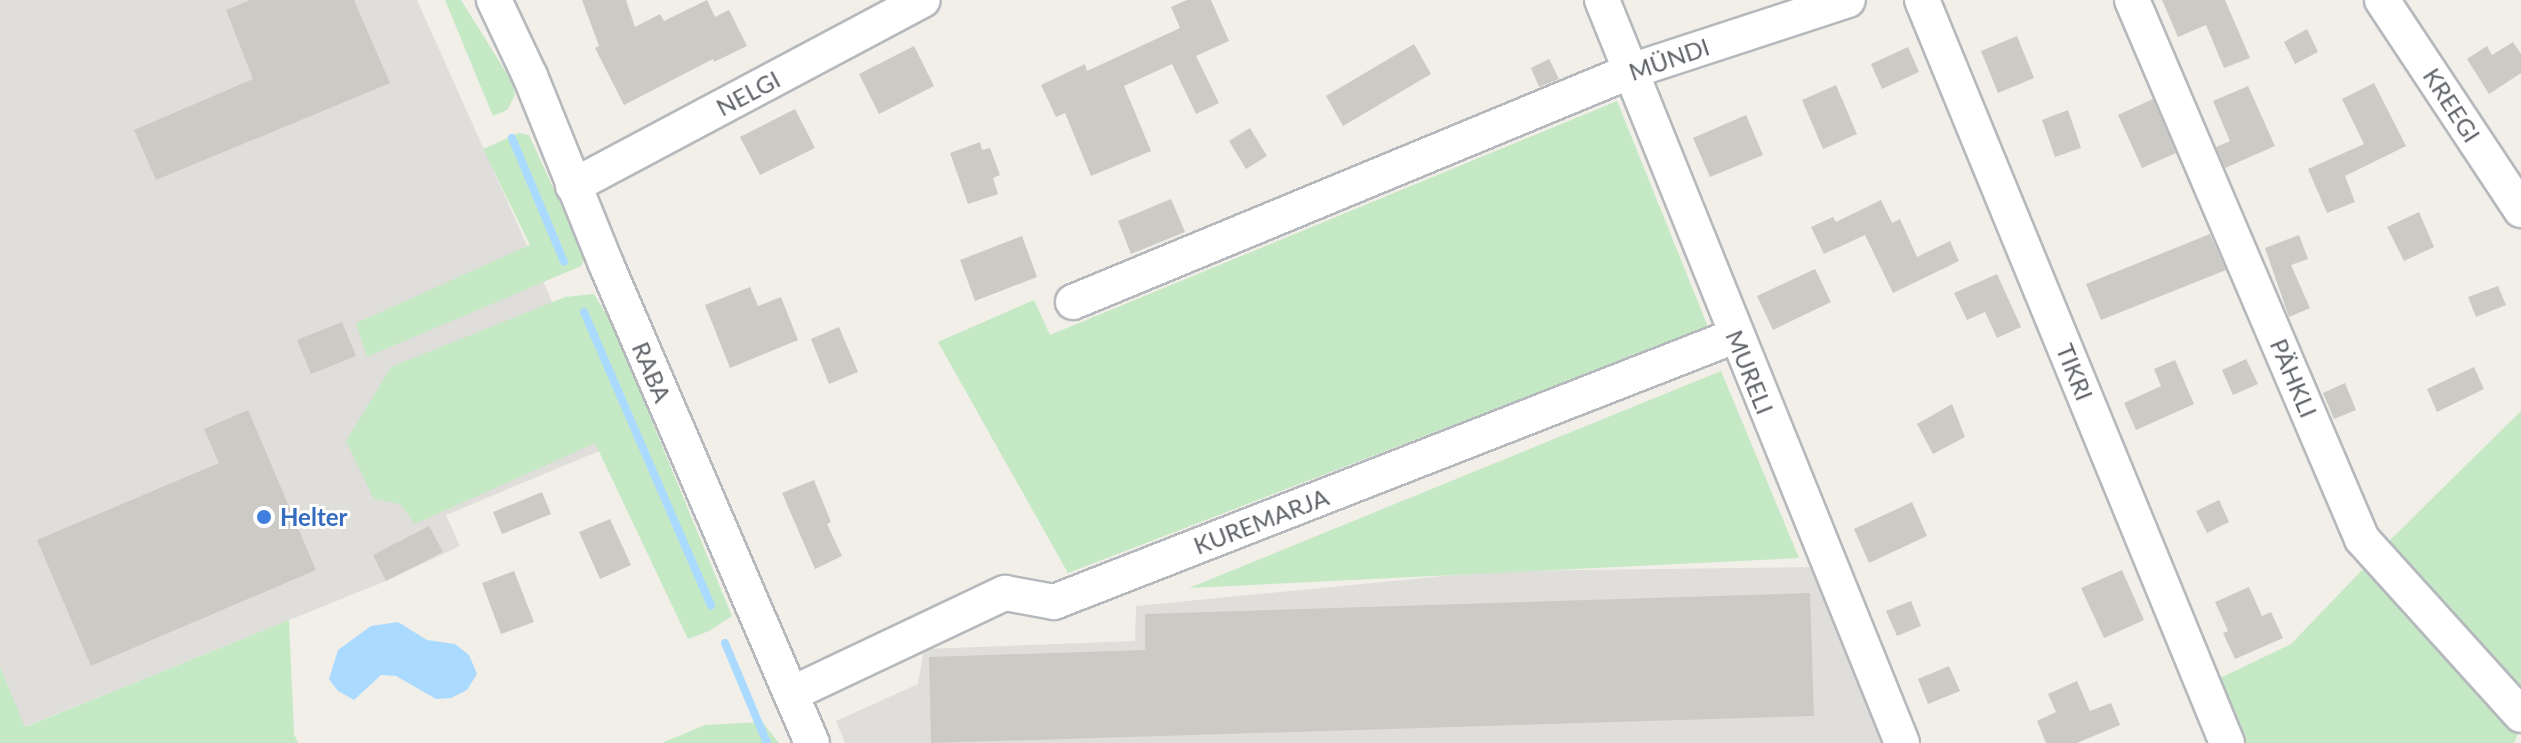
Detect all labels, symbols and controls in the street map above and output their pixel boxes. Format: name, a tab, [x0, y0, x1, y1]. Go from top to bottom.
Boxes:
street label: MÜNDI	[1625, 32, 1713, 86]
street label: KREEGI	[2417, 63, 2487, 147]
street label: NELGI	[711, 64, 785, 122]
street label: MURELI	[1720, 326, 1780, 418]
street label: PÄHKLI	[2265, 334, 2323, 422]
street label: RABA	[626, 337, 678, 407]
street label: TIKRI	[2051, 339, 2099, 405]
street label: KUREMARJA	[1189, 482, 1333, 560]
place label: Helter	[280, 503, 347, 531]
marker: Helter	[255, 508, 273, 526]

